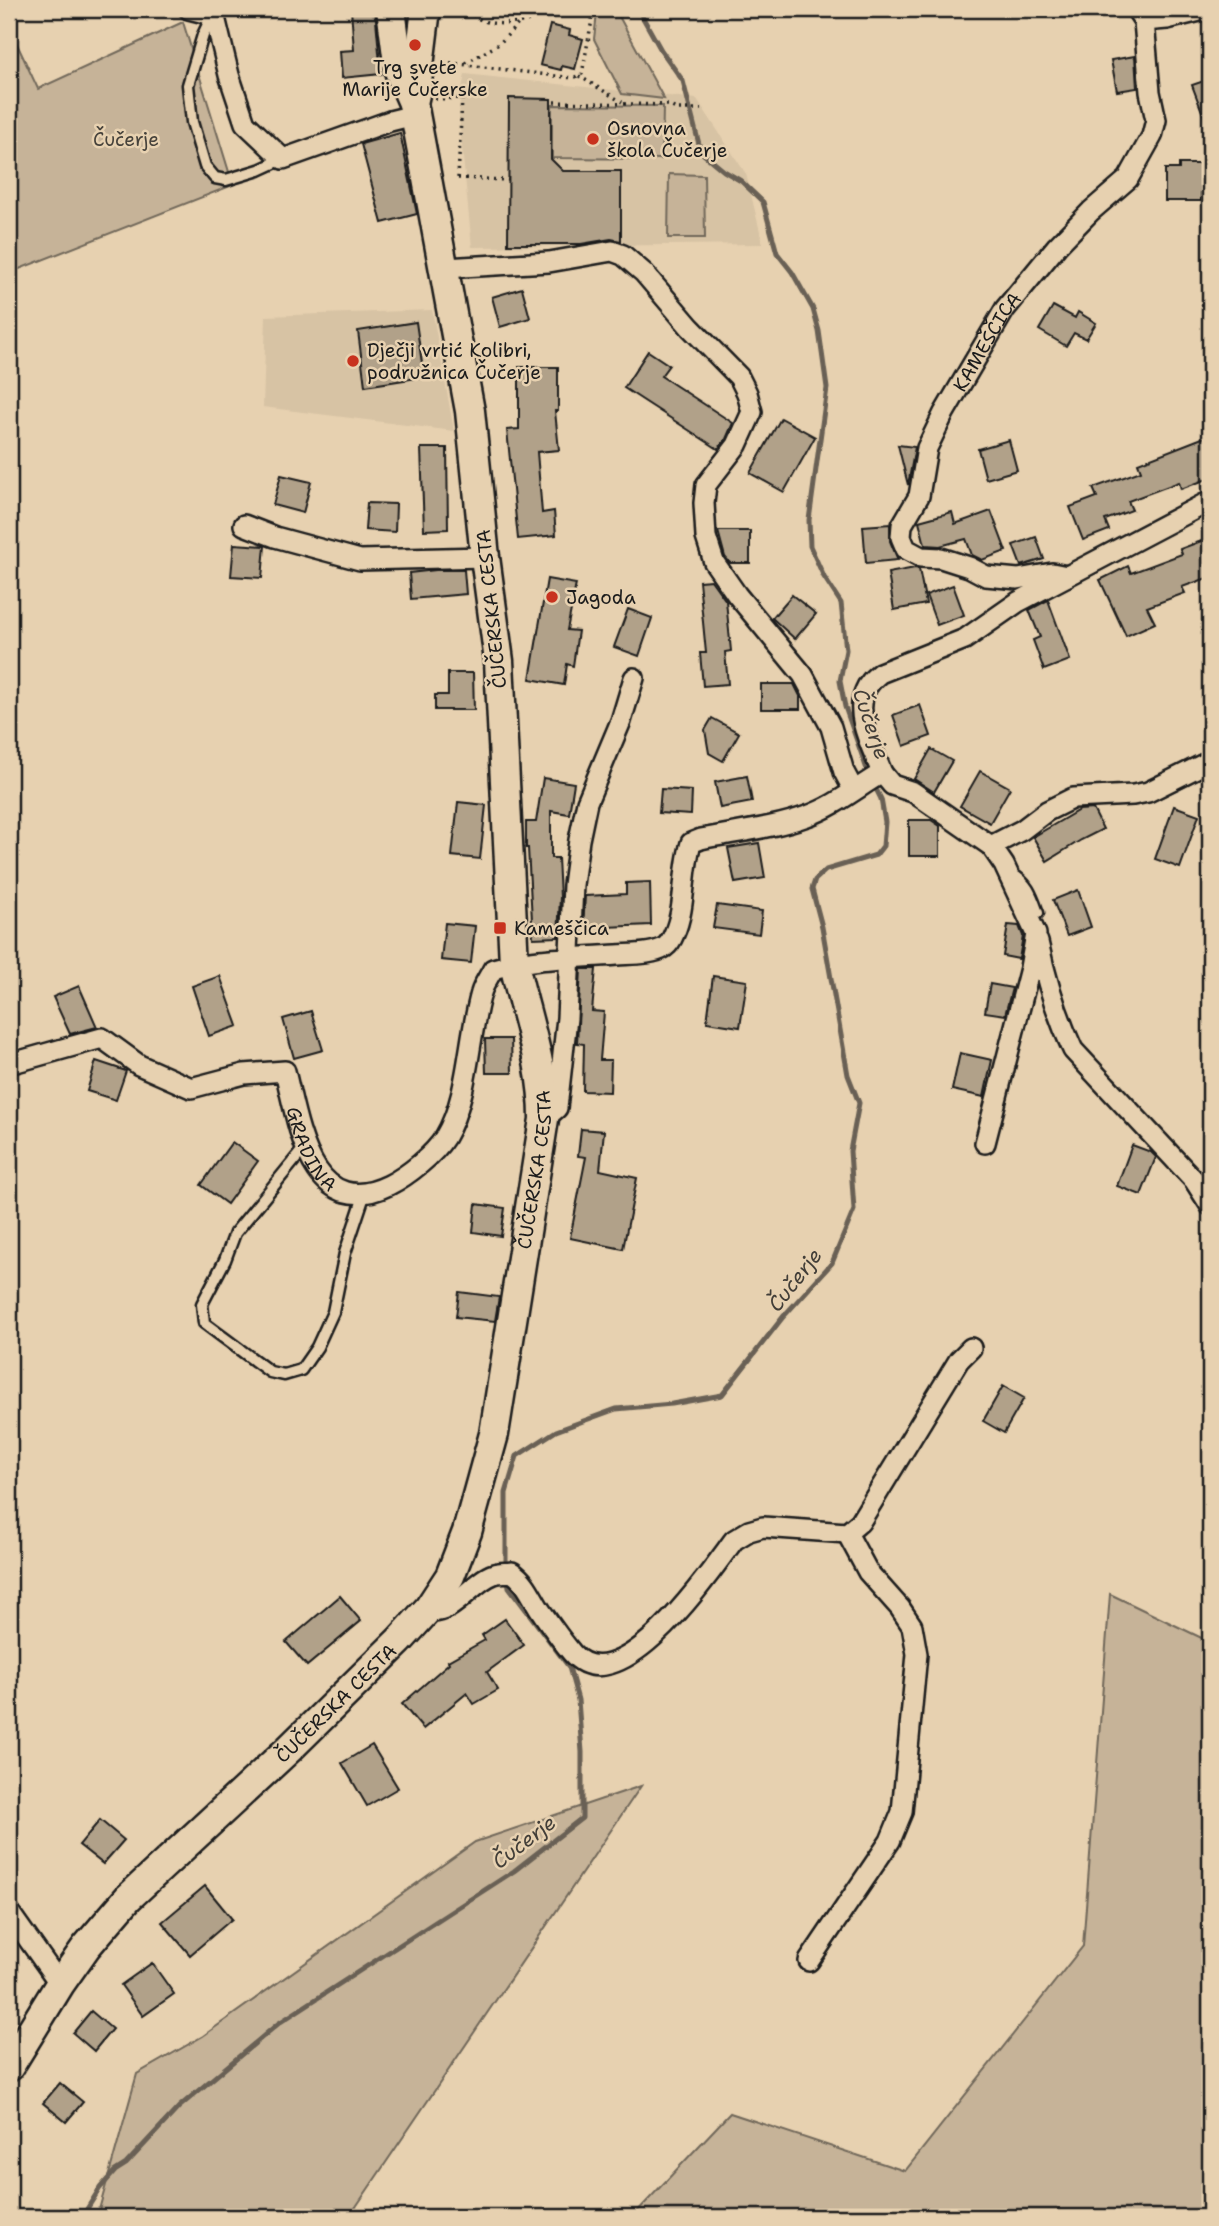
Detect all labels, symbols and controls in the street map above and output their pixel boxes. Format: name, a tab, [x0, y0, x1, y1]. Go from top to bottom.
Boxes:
marker: Trg svete Marije Čučerske	[407, 37, 423, 53]
place label: Trg svete Marije Čučerske	[342, 55, 488, 102]
place label: Osnovna škola Čučerje	[607, 116, 727, 163]
park label: Čučerje	[93, 126, 159, 152]
marker: Osnovna škola Čučerje	[585, 131, 601, 147]
street label: KAMEŠČICA	[947, 287, 1027, 396]
place label: Dječji vrtić Kolibri, podružnica Čučerje	[367, 338, 541, 385]
marker: Dječji vrtić Kolibri, podružnica Čučerje	[345, 353, 361, 369]
street label: ČUČERSKA CESTA	[470, 528, 512, 690]
place label: Jagoda	[566, 585, 636, 610]
marker: Jagoda	[544, 589, 560, 605]
water label: Čučerje	[846, 684, 897, 763]
place label: Kameščica	[514, 916, 609, 941]
marker: Kameščica	[492, 920, 508, 936]
street label: ČUČERSKA CESTA	[511, 1089, 558, 1251]
street label: GRADINA	[281, 1104, 342, 1197]
water label: Čučerje	[761, 1242, 829, 1318]
street label: ČUČERSKA CESTA	[269, 1638, 402, 1768]
water label: Čučerje	[486, 1808, 562, 1875]

